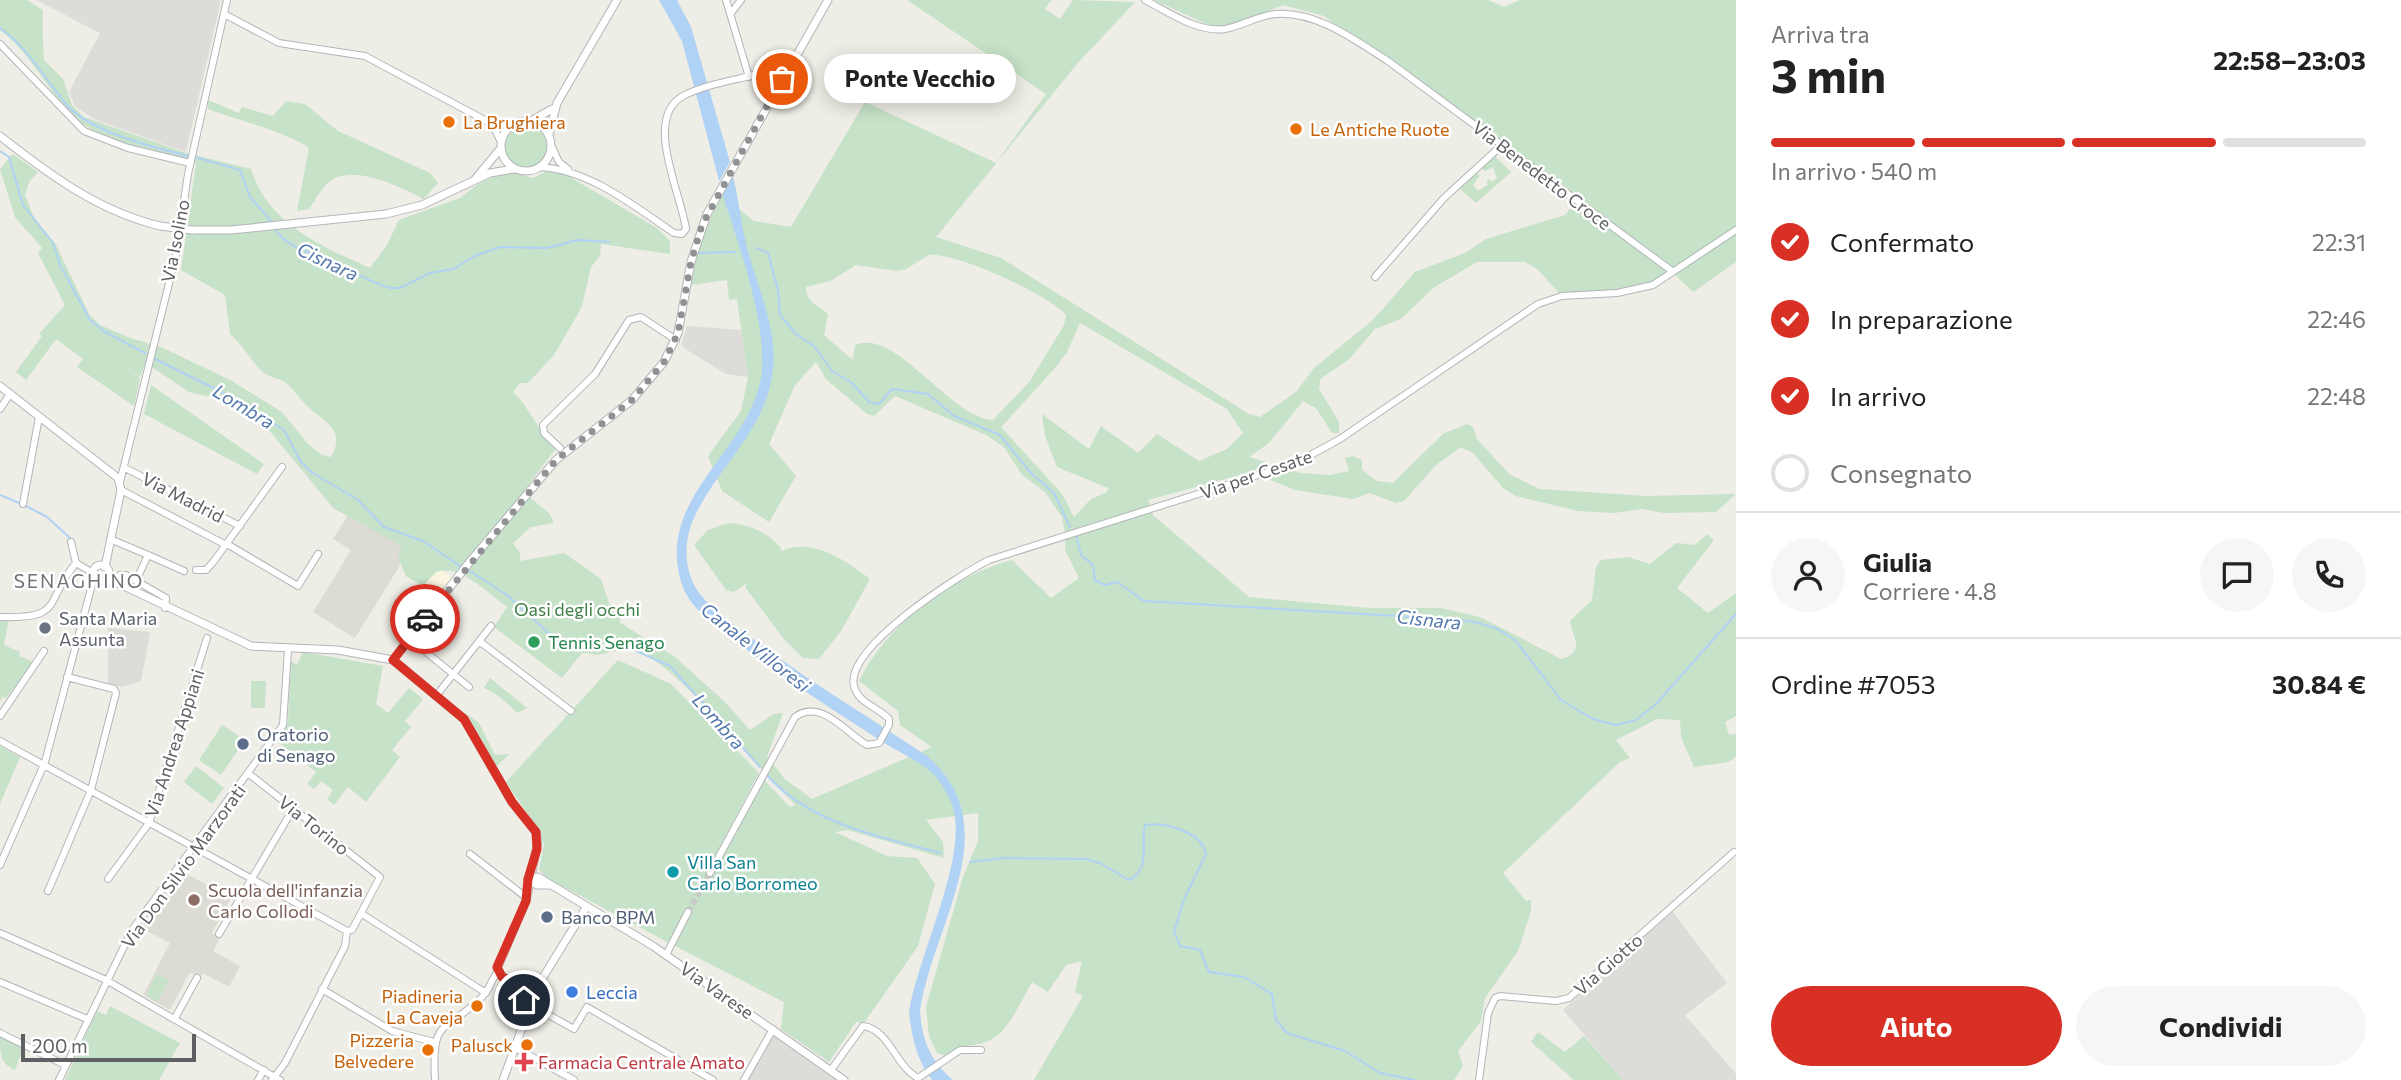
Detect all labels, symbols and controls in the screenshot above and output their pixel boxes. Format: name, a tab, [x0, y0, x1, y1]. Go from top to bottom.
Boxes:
text: Arriva tra	[1771, 20, 1870, 48]
text: 22:58–23:03	[2213, 44, 2366, 75]
text: 3 min	[1771, 46, 1886, 102]
pin	[752, 49, 812, 109]
callout: Ponte Vecchio	[824, 55, 1016, 104]
icon: bag	[763, 60, 801, 98]
text: Ponte Vecchio	[845, 64, 995, 92]
place label: La Brughiera	[463, 111, 566, 133]
marker: La Brughiera	[441, 114, 457, 130]
street label: Via Benedetto Croce	[1468, 116, 1616, 234]
place label: Le Antiche Ruote	[1310, 118, 1450, 140]
marker: Le Antiche Ruote	[1288, 121, 1304, 137]
text: In arrivo · 540 m	[1771, 157, 1937, 185]
street label: Via Isolino	[156, 198, 194, 284]
icon: check	[1771, 223, 1809, 261]
text: Confermato	[1830, 226, 1974, 257]
text: 22:31	[2312, 228, 2366, 256]
water label: Cisnara	[294, 237, 362, 285]
icon: check	[1771, 300, 1809, 338]
text: In preparazione	[1830, 303, 2013, 334]
text: 22:46	[2307, 305, 2366, 333]
icon: check	[1771, 377, 1809, 415]
water label: Lombra	[209, 379, 279, 433]
text: In arrivo	[1830, 380, 1927, 411]
text: 22:48	[2307, 382, 2366, 410]
street label: Via per Cesate	[1197, 445, 1315, 503]
text: Consegnato	[1830, 457, 1972, 488]
street label: Via Madrid	[138, 467, 228, 527]
button: person	[1771, 538, 1845, 612]
button: chat	[2200, 538, 2274, 612]
button: phone	[2292, 538, 2366, 612]
text: Giulia	[1863, 546, 1932, 577]
district label: SENAGHINO	[14, 569, 144, 592]
text: Corriere · 4.8	[1863, 577, 1997, 605]
courier	[390, 584, 460, 654]
water label: Canale Villoresi	[697, 597, 816, 697]
park label: Oasi degli occhi	[514, 598, 640, 620]
icon: car	[406, 600, 444, 638]
water label: Cisnara	[1396, 604, 1462, 634]
place label: Santa Maria Assunta	[59, 607, 157, 650]
marker: Santa Maria Assunta	[37, 620, 53, 636]
place label: Tennis Senago	[548, 631, 665, 653]
marker: Tennis Senago	[526, 634, 542, 650]
street label: Via Andrea Appiani	[140, 666, 208, 820]
text: Ordine #7053	[1771, 668, 1936, 699]
text: 30.84 €	[2272, 668, 2366, 699]
water label: Lombra	[688, 688, 750, 754]
place label: Oratorio di Senago	[257, 723, 336, 766]
marker: Oratorio di Senago	[235, 736, 251, 752]
street label: Via Don Silvio Marzorati	[116, 780, 250, 952]
street label: Via Torino	[274, 791, 354, 859]
place label: Villa San Carlo Borromeo	[687, 851, 818, 894]
marker: Villa San Carlo Borromeo	[665, 864, 681, 880]
place label: Scuola dell'infanzia Carlo Collodi	[208, 879, 363, 922]
marker: Scuola dell'infanzia Carlo Collodi	[186, 892, 202, 908]
place label: Banco BPM	[561, 906, 655, 928]
marker: Banco BPM	[539, 909, 555, 925]
street label: Via Giotto	[1569, 928, 1647, 1000]
street label: Via Varese	[676, 957, 758, 1023]
pin	[494, 970, 554, 1030]
icon: home	[505, 981, 543, 1019]
place label: Leccia	[586, 981, 638, 1003]
marker: Leccia	[564, 984, 580, 1000]
place label: Piadineria La Caveja	[382, 985, 463, 1028]
button: Aiuto	[1771, 986, 2062, 1066]
button: Condividi	[2076, 986, 2366, 1066]
marker: Piadineria La Caveja	[469, 998, 485, 1014]
place label: Pizzeria Belvedere	[334, 1029, 414, 1072]
scale bar	[21, 1031, 196, 1063]
text: 200 m	[32, 1034, 88, 1057]
place label: Palusck	[451, 1034, 513, 1056]
marker: Palusck	[519, 1037, 535, 1053]
marker: Pizzeria Belvedere	[420, 1042, 436, 1058]
place label: Farmacia Centrale Amato	[538, 1051, 745, 1073]
marker: Farmacia Centrale Amato	[516, 1054, 532, 1070]

